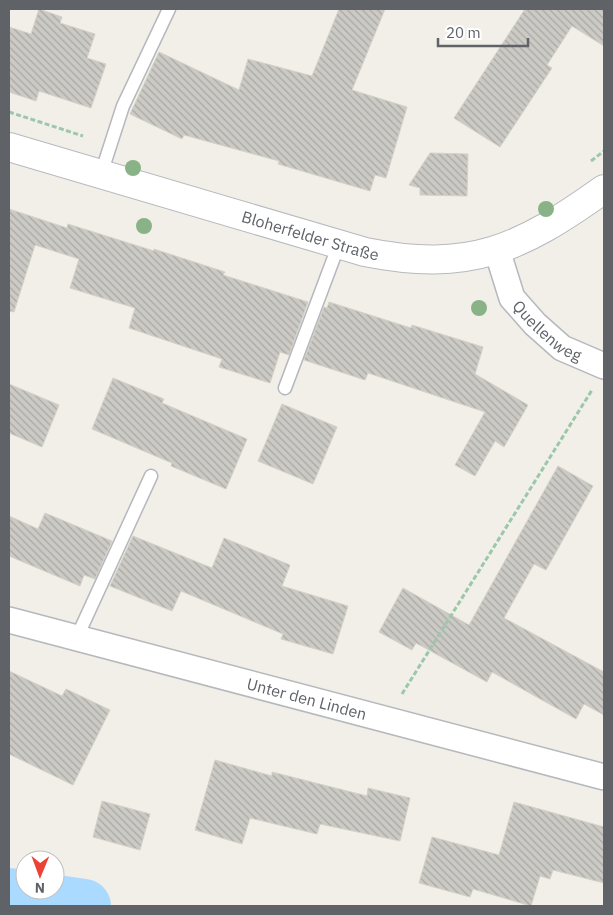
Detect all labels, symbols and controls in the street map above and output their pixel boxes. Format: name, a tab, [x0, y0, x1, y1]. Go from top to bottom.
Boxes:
scale bar	[438, 15, 528, 47]
text: 20 m	[446, 23, 481, 42]
street label: Bloherfelder Straße	[239, 206, 381, 264]
street label: Quellenweg	[509, 296, 585, 365]
street label: Unter den Linden	[245, 673, 369, 724]
north arrow	[15, 850, 65, 900]
text: N	[35, 879, 45, 897]

